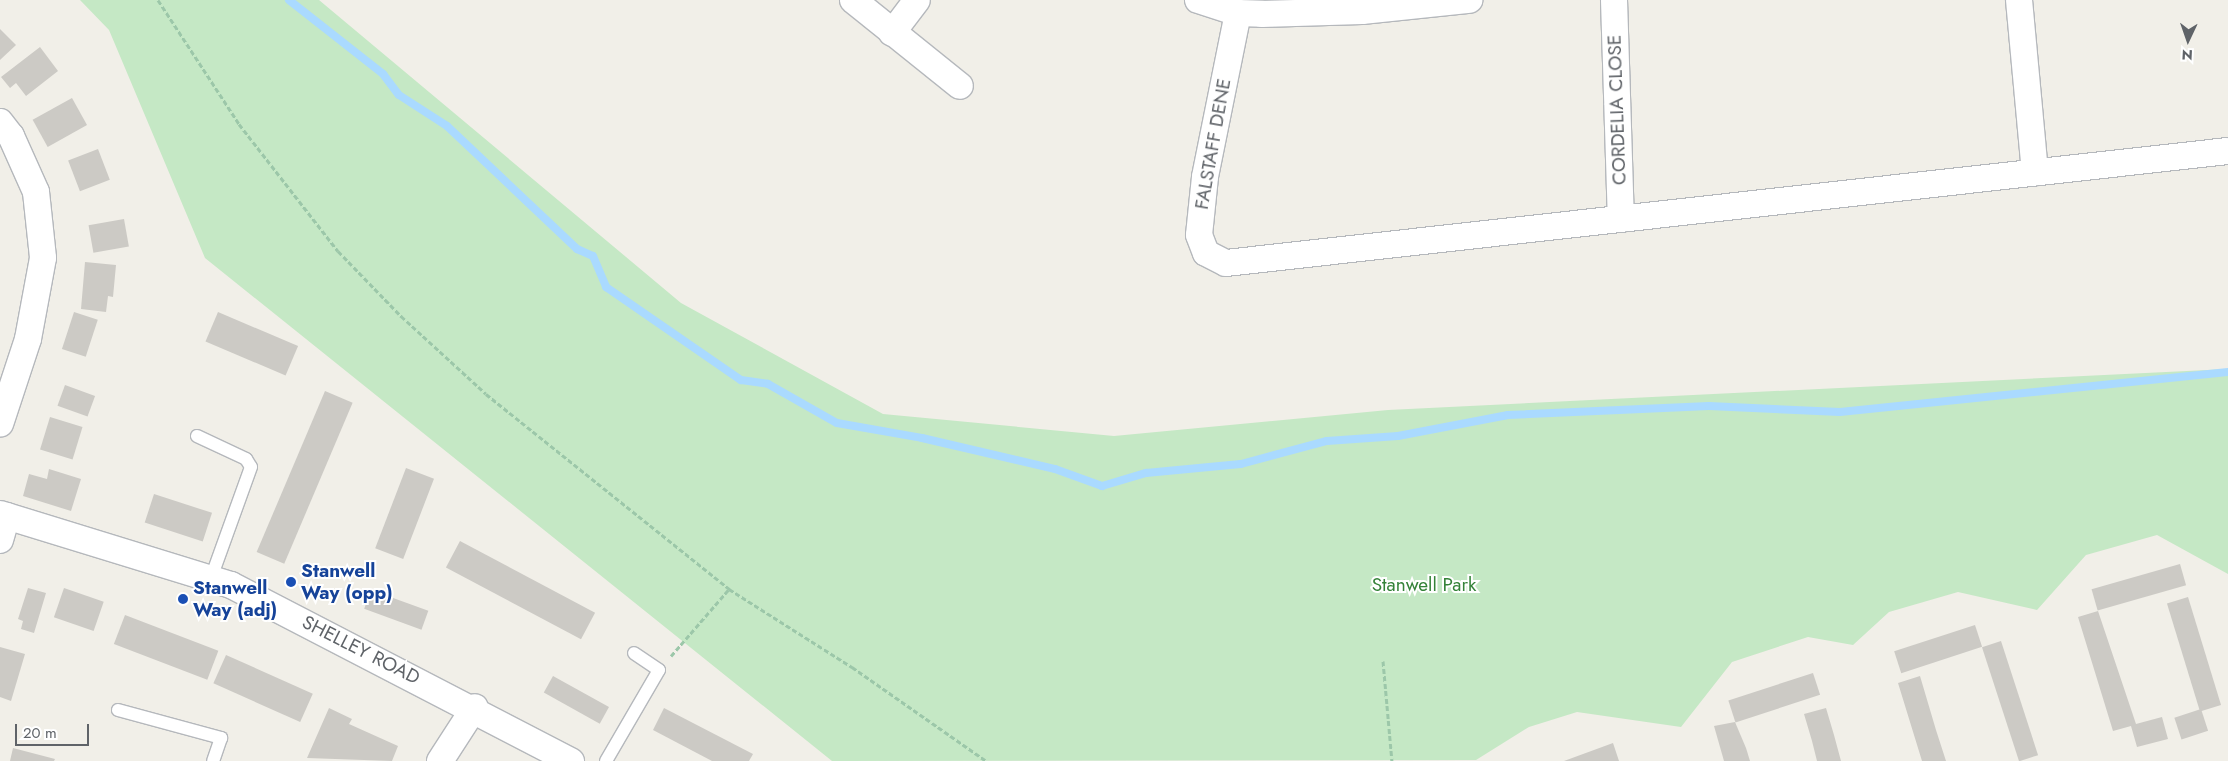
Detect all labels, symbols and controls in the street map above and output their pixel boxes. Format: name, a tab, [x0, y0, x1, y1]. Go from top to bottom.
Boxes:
north arrow	[2163, 15, 2213, 65]
street label: CORDELIA CLOSE	[1603, 34, 1631, 186]
text: N	[2181, 45, 2193, 65]
street label: FALSTAFF DENE	[1190, 77, 1236, 211]
place label: Stanwell Way (opp)	[301, 560, 393, 604]
park label: Stanwell Park	[1372, 574, 1476, 596]
marker: Stanwell Way (opp)	[285, 576, 297, 588]
place label: Stanwell Way (adj)	[193, 577, 277, 621]
marker: Stanwell Way (adj)	[177, 593, 189, 605]
street label: SHELLEY ROAD	[298, 611, 424, 689]
scale bar	[18, 714, 91, 746]
text: 20 m	[23, 722, 57, 744]

